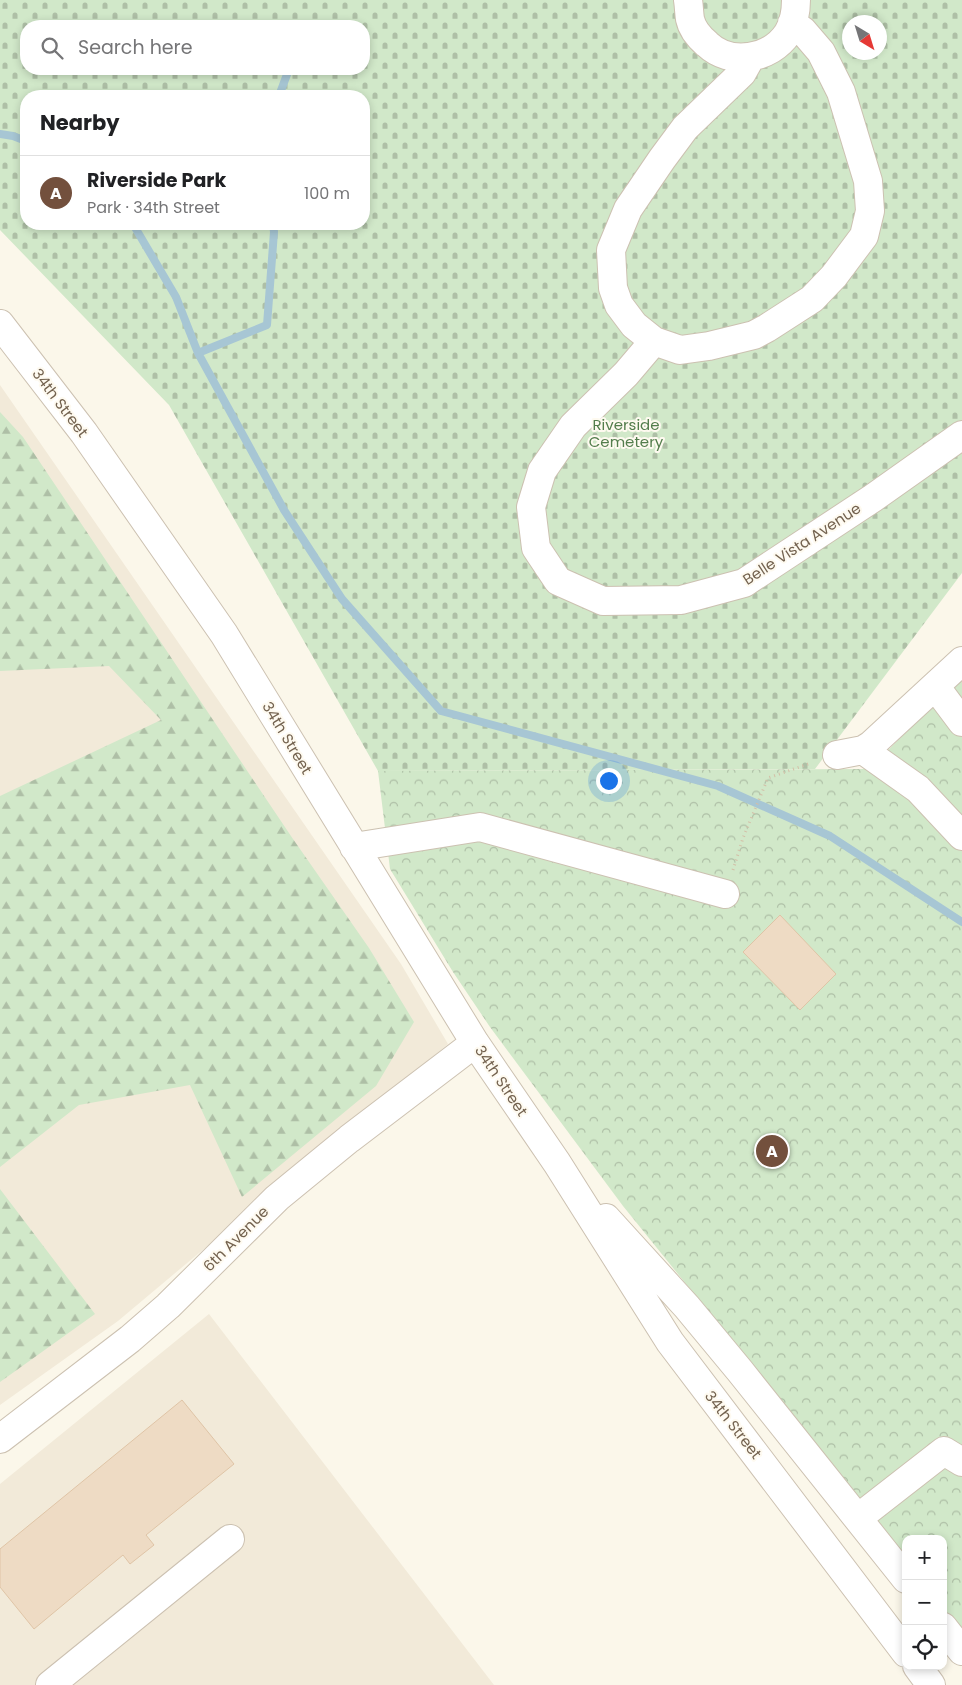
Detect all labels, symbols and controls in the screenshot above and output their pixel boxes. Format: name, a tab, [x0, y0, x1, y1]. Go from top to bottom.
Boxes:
north arrow	[842, 15, 887, 60]
search box	[20, 20, 370, 75]
icon: search	[38, 34, 66, 62]
text: Search here	[78, 34, 192, 61]
text: Nearby	[40, 108, 120, 137]
text: Riverside Park	[87, 167, 226, 194]
text: A	[50, 182, 62, 205]
text: 100 m	[304, 182, 350, 205]
text: Park · 34th Street	[87, 196, 220, 219]
street label: 34th Street	[28, 364, 93, 441]
park label: Riverside Cemetery	[589, 414, 664, 452]
street label: Belle Vista Avenue	[739, 498, 865, 590]
street label: 34th Street	[258, 698, 317, 778]
your location	[596, 768, 622, 794]
street label: 34th Street	[470, 1041, 533, 1120]
pin: A	[756, 1132, 788, 1170]
street label: 6th Avenue	[198, 1201, 273, 1276]
street label: 34th Street	[700, 1386, 767, 1463]
map controls	[902, 1535, 947, 1670]
button: +	[902, 1535, 947, 1580]
button: −	[902, 1580, 947, 1625]
button: locate	[902, 1625, 947, 1670]

